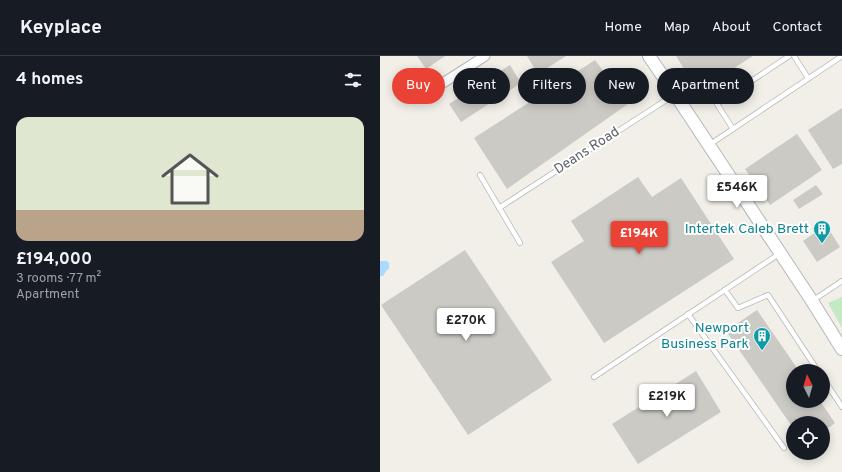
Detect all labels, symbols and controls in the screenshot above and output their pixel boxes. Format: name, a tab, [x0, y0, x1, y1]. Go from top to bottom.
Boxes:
text: Keyplace	[20, 16, 102, 40]
text: Home	[605, 19, 642, 36]
text: Map	[664, 19, 690, 36]
text: About	[712, 19, 751, 36]
text: Contact	[773, 19, 822, 36]
chip: Buy	[392, 68, 445, 104]
chip: Rent	[453, 68, 510, 104]
chip: Filters	[518, 68, 586, 104]
chip: New	[594, 68, 649, 104]
chip: Apartment	[657, 68, 754, 104]
text: 4 homes	[16, 69, 83, 91]
icon: filters	[342, 69, 364, 91]
street label: Deans Road	[551, 124, 623, 178]
icon: home	[154, 143, 226, 215]
pin: £546K	[709, 175, 765, 209]
text: £546K	[716, 180, 758, 196]
building icon: Intertek Caleb Brett	[812, 219, 832, 244]
pin: £194K	[611, 221, 667, 255]
place label: Intertek Caleb Brett	[685, 221, 809, 238]
text: £194K	[620, 226, 658, 242]
text: £194,000	[16, 249, 92, 271]
text: 3 rooms · 77 m²	[16, 271, 101, 287]
text: Apartment	[16, 287, 79, 303]
pin: £270K	[438, 308, 494, 342]
text: £270K	[446, 313, 486, 329]
place label: Newport Business Park	[661, 320, 749, 353]
building icon: Newport Business Park	[752, 326, 772, 351]
north arrow	[786, 364, 830, 408]
map controls	[786, 364, 830, 460]
pin: £219K	[639, 384, 695, 418]
text: £219K	[648, 389, 686, 405]
button: locate	[786, 416, 830, 460]

